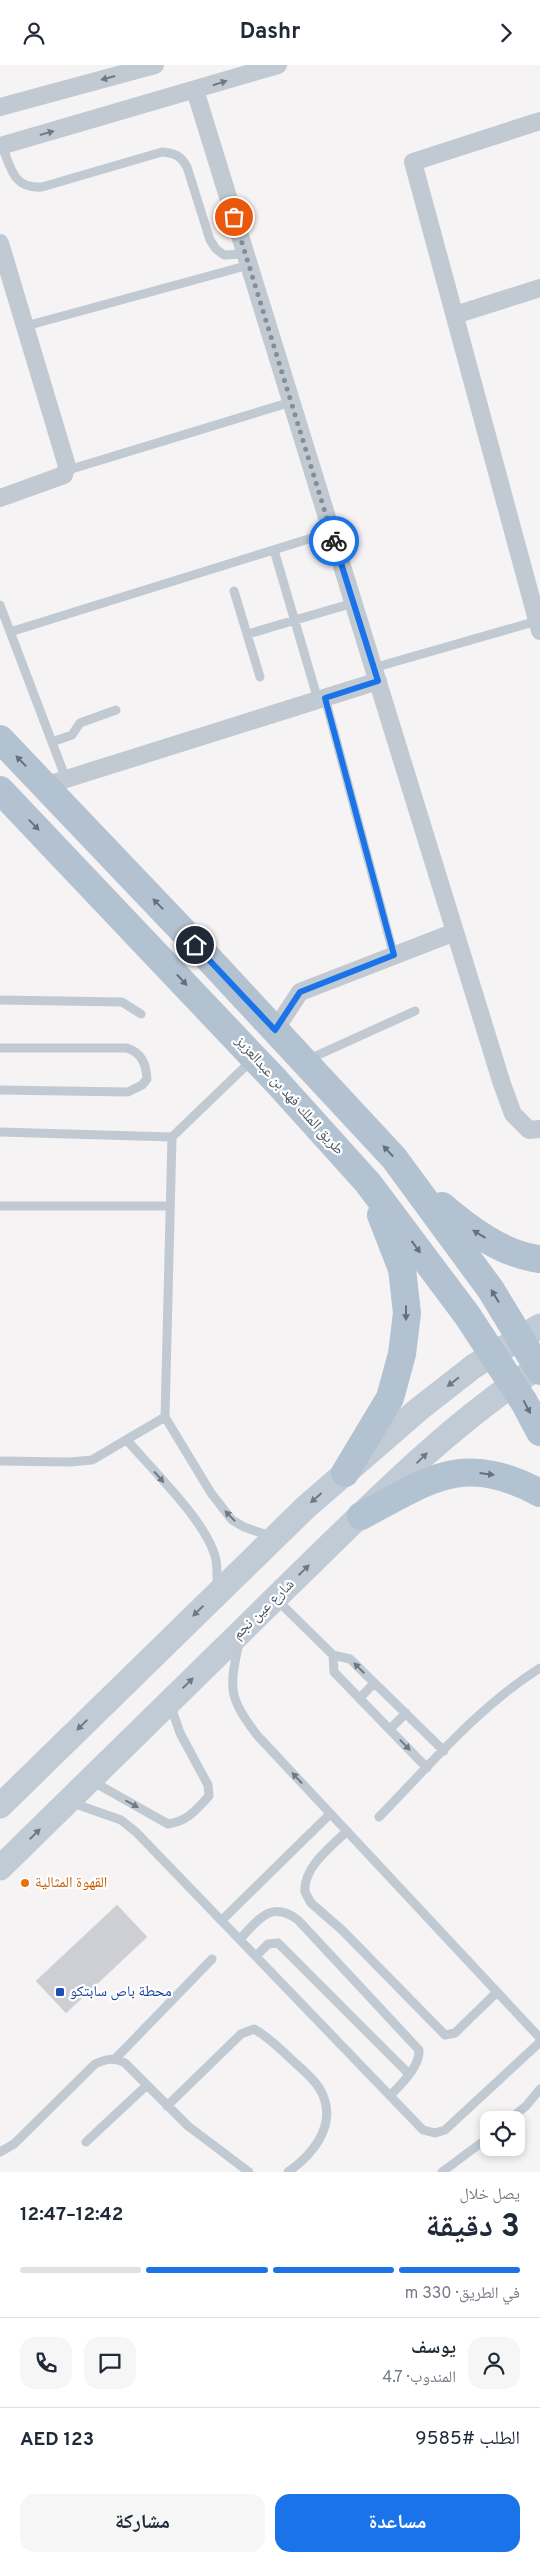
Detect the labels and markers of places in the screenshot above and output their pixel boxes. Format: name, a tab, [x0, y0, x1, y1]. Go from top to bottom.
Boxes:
pin	[213, 196, 255, 238]
pin	[174, 924, 216, 966]
place label: القهوة المثالية	[35, 1874, 107, 1893]
marker: القهوة المثالية	[19, 1877, 31, 1889]
place label: محطة باص سابتكو	[70, 1983, 172, 2002]
marker: محطة باص سابتكو	[54, 1986, 66, 1998]

